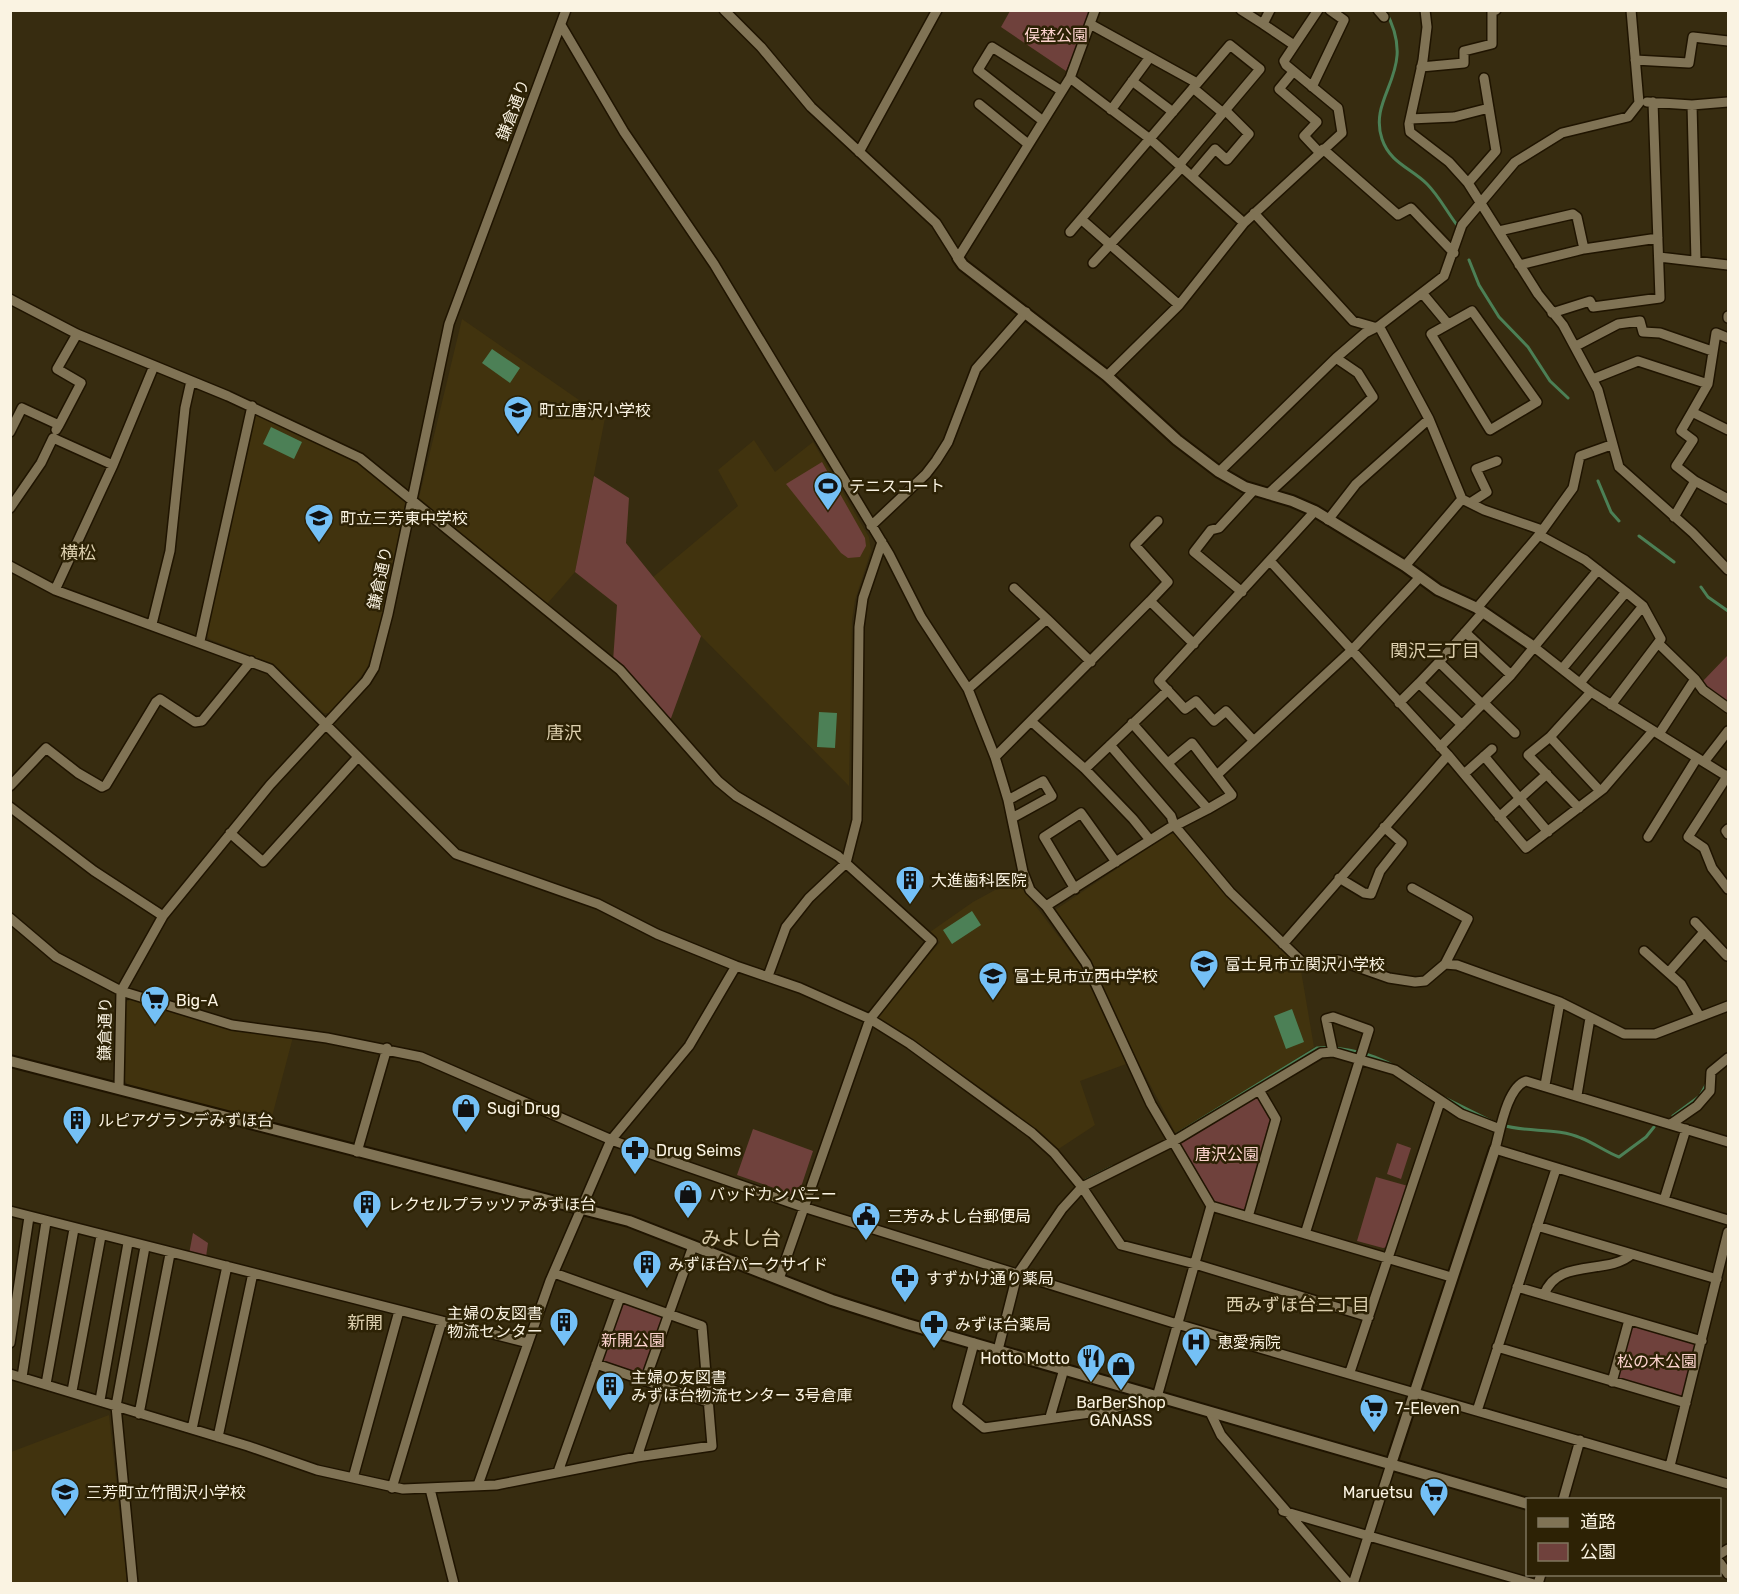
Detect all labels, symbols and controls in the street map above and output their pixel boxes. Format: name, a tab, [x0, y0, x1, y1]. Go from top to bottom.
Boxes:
park label: 俣埜公園	[1024, 26, 1088, 45]
street label: 鎌倉通り	[493, 77, 533, 143]
school or university icon: 町立唐沢小学校	[502, 394, 534, 436]
place label: 町立唐沢小学校	[539, 401, 651, 420]
sports icon: テニスコート	[812, 470, 844, 512]
place label: テニスコート	[849, 477, 945, 496]
school or university icon: 町立三芳東中学校	[303, 502, 335, 544]
place label: 町立三芳東中学校	[340, 509, 468, 528]
district label: 横松	[60, 542, 96, 564]
street label: 鎌倉通り	[364, 545, 396, 611]
district label: 関沢三丁目	[1390, 640, 1480, 662]
district label: 唐沢	[546, 722, 582, 744]
building icon: 大進歯科医院	[894, 864, 926, 906]
place label: 大進歯科医院	[931, 871, 1027, 890]
school or university icon: 富士見市立関沢小学校	[1188, 948, 1220, 990]
place label: 富士見市立関沢小学校	[1225, 955, 1385, 974]
school or university icon: 富士見市立西中学校	[977, 960, 1009, 1002]
place label: 富士見市立西中学校	[1014, 967, 1158, 986]
supermarket icon: Big-A	[139, 984, 171, 1026]
place label: Big-A	[176, 991, 218, 1010]
street label: 鎌倉通り	[95, 997, 115, 1061]
shop icon: Sugi Drug	[450, 1092, 482, 1134]
place label: Sugi Drug	[487, 1099, 560, 1118]
building icon: ルピアグランデみずほ台	[61, 1104, 93, 1146]
place label: ルピアグランデみずほ台	[98, 1111, 273, 1130]
pharmacy icon: Drug Seims	[619, 1134, 651, 1176]
place label: Drug Seims	[656, 1141, 741, 1160]
park label: 唐沢公園	[1195, 1145, 1259, 1164]
shop icon: バッドカンパニー	[672, 1178, 704, 1220]
place label: バッドカンパニー	[709, 1185, 837, 1204]
building icon: レクセルプラッツァみずほ台	[351, 1188, 383, 1230]
place label: レクセルプラッツァみずほ台	[388, 1195, 596, 1214]
public building icon: 三芳みよし台郵便局	[850, 1200, 882, 1242]
place label: 三芳みよし台郵便局	[887, 1207, 1031, 1226]
district label: みよし台	[701, 1226, 781, 1250]
building icon: みずほ台パークサイド	[631, 1248, 663, 1290]
place label: みずほ台パークサイド	[668, 1255, 828, 1274]
pharmacy icon: すずかけ通り薬局	[889, 1262, 921, 1304]
place label: すずかけ通り薬局	[926, 1269, 1054, 1288]
district label: 西みずほ台三丁目	[1226, 1294, 1370, 1316]
place label: 主婦の友図書 物流センター	[447, 1304, 543, 1341]
building icon: 主婦の友図書 物流センター	[548, 1306, 580, 1348]
pharmacy icon: みずほ台薬局	[918, 1308, 950, 1350]
district label: 新開	[347, 1312, 383, 1334]
place label: みずほ台薬局	[955, 1315, 1051, 1334]
hospital icon: 恵愛病院	[1180, 1326, 1212, 1368]
park label: 新開公園	[601, 1331, 665, 1350]
place label: 恵愛病院	[1217, 1333, 1281, 1352]
restaurant icon: Hotto Motto	[1075, 1342, 1107, 1384]
place label: Hotto Motto	[980, 1349, 1070, 1368]
shop icon: BarBerShop GANASS	[1105, 1350, 1137, 1392]
park label: 松の木公園	[1617, 1352, 1697, 1371]
place label: 主婦の友図書 みずほ台物流センター 3号倉庫	[631, 1368, 853, 1405]
building icon: 主婦の友図書 みずほ台物流センター 3号倉庫	[594, 1370, 626, 1412]
supermarket icon: 7-Eleven	[1358, 1392, 1390, 1434]
place label: BarBerShop GANASS	[1076, 1393, 1166, 1430]
place label: 7-Eleven	[1395, 1399, 1460, 1418]
school or university icon: 三芳町立竹間沢小学校	[49, 1476, 81, 1518]
supermarket icon: Maruetsu	[1418, 1476, 1450, 1518]
place label: 三芳町立竹間沢小学校	[86, 1483, 246, 1502]
place label: Maruetsu	[1343, 1483, 1413, 1502]
legend	[1526, 1498, 1721, 1576]
text: 道路	[1580, 1511, 1616, 1533]
text: 公園	[1580, 1541, 1616, 1563]

